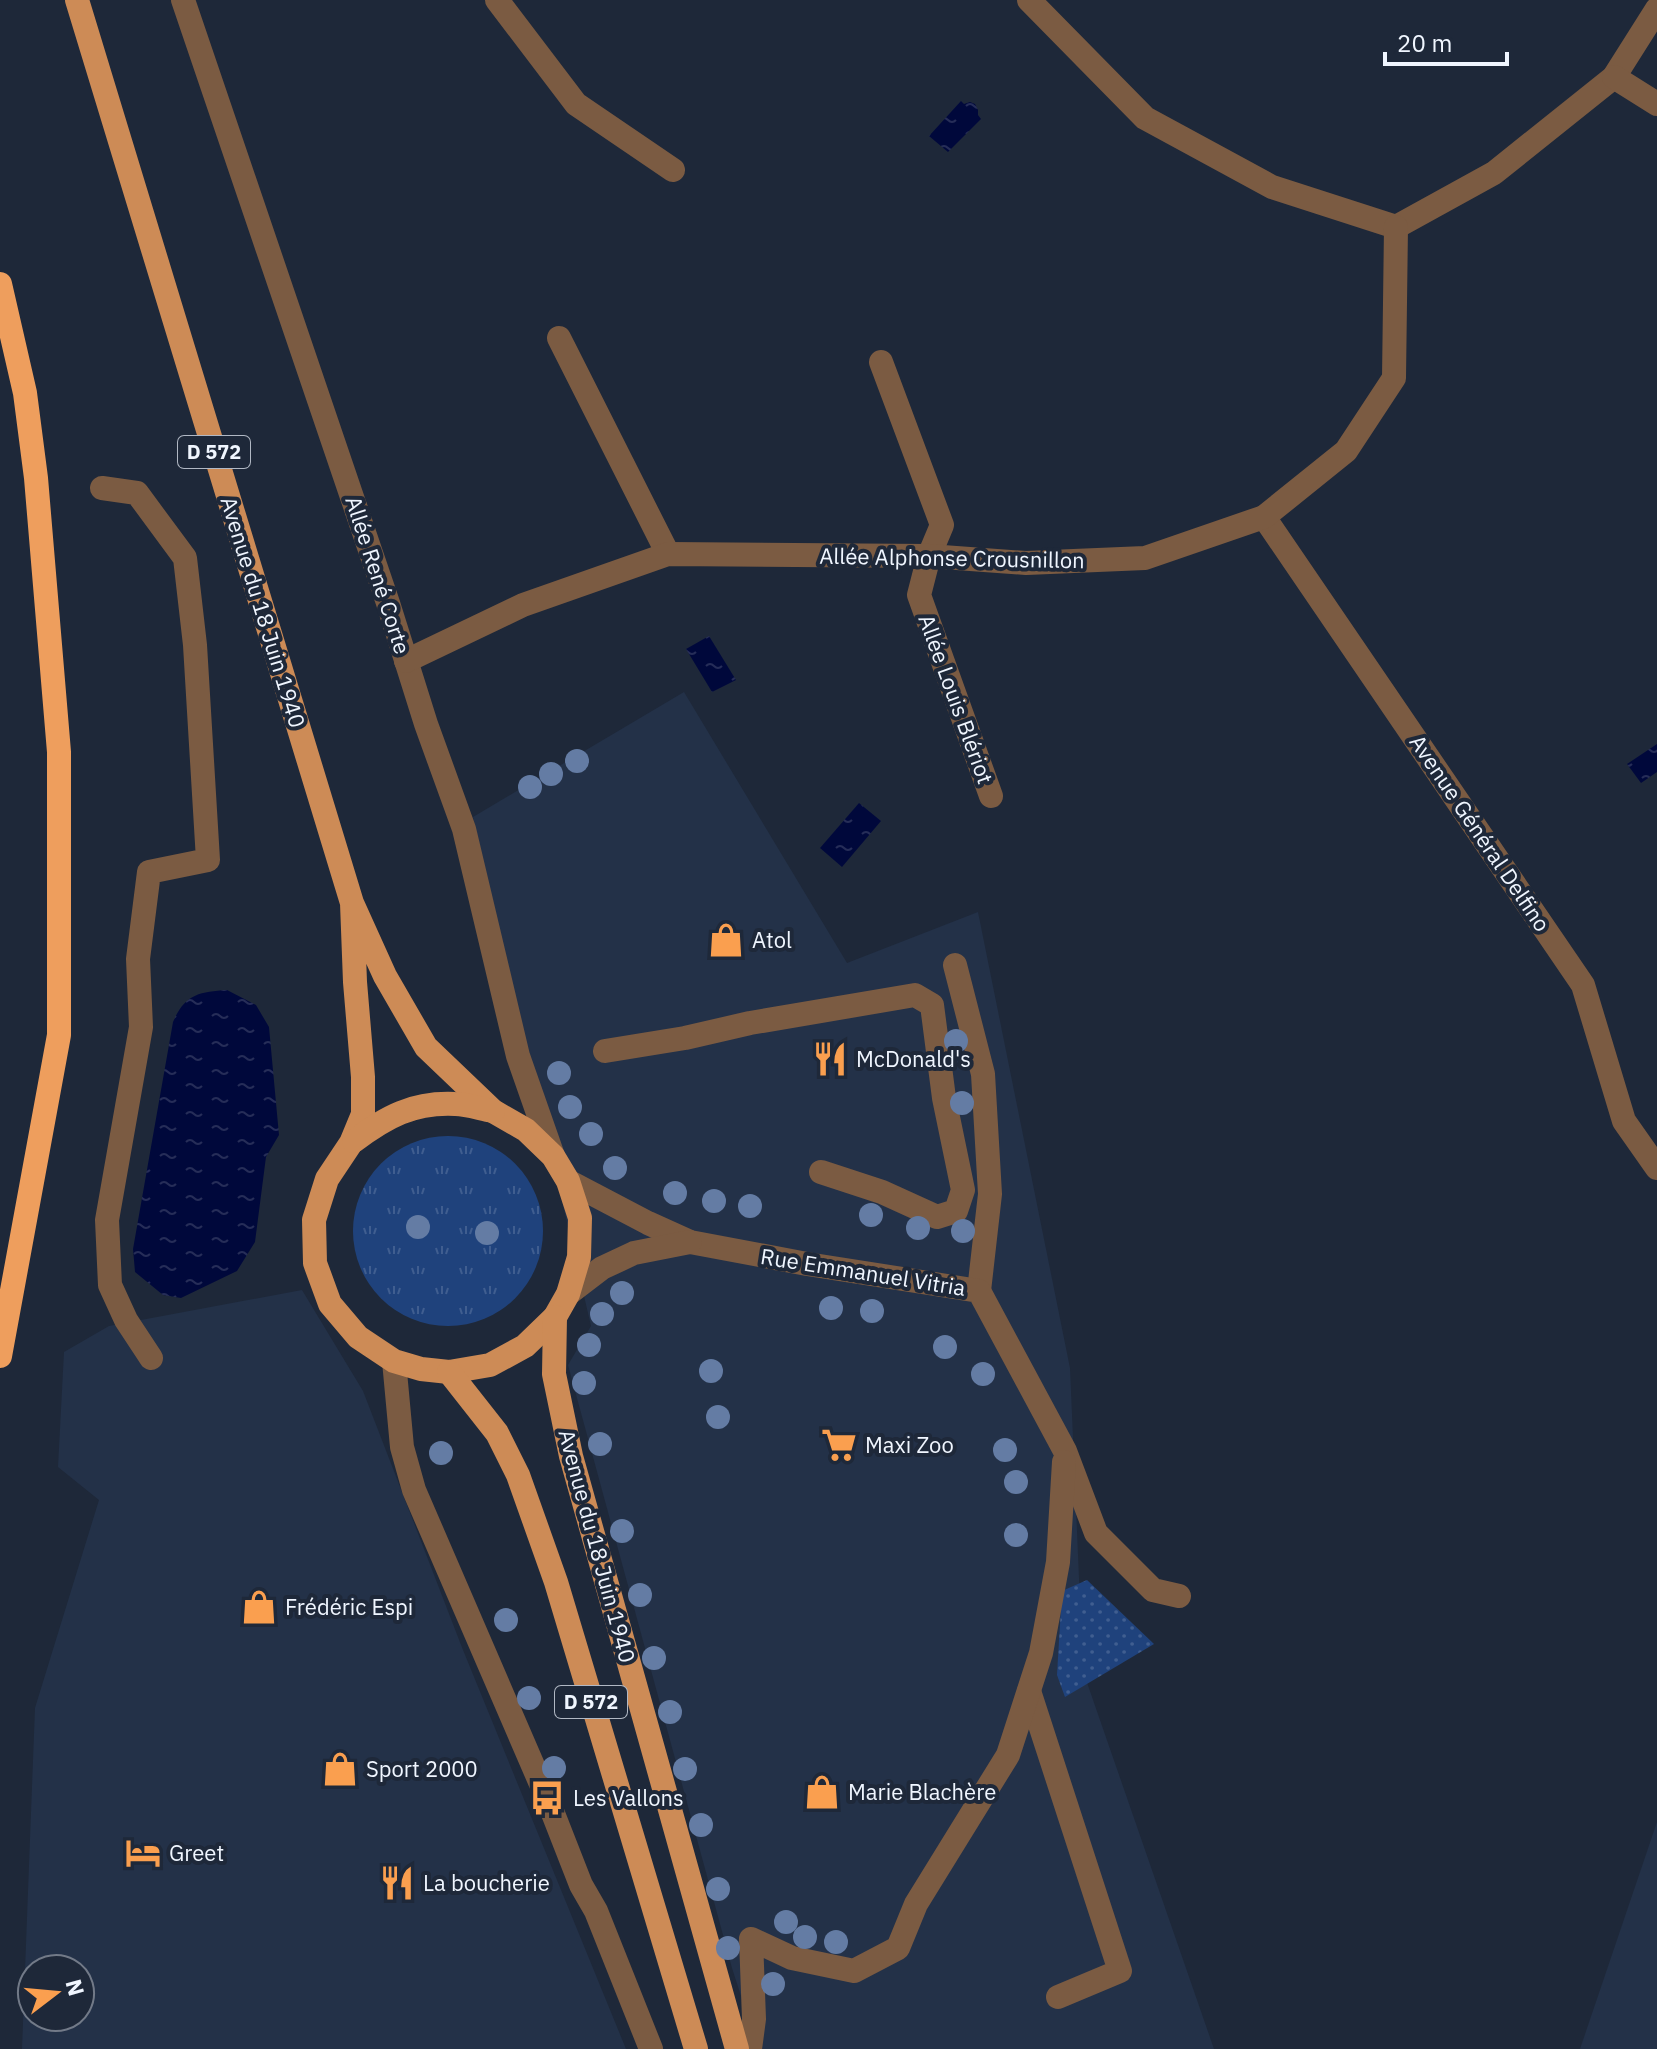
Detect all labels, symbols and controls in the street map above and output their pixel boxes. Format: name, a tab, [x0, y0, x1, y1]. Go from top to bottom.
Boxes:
scale bar	[1385, 16, 1507, 66]
text: 20 m	[1397, 27, 1452, 59]
road number: D 572	[178, 436, 250, 468]
street label: Allée René Corte	[339, 492, 418, 658]
street label: Avenue du 18 Juin 1940	[214, 493, 312, 731]
street label: Allée Alphonse Crousnillon	[819, 541, 1085, 574]
street label: Allée Louis Blériot	[912, 610, 1001, 788]
street label: Avenue Général Delfino	[1404, 729, 1557, 937]
shop icon: Atol	[707, 921, 745, 959]
place label: Atol	[752, 925, 792, 954]
restaurant icon: McDonald's	[811, 1040, 849, 1078]
place label: McDonald's	[856, 1044, 971, 1073]
street label: Rue Emmanuel Vitria	[759, 1241, 968, 1302]
street label: Avenue du 18 Juin 1940	[552, 1426, 643, 1666]
supermarket icon: Maxi Zoo	[820, 1426, 858, 1464]
place label: Maxi Zoo	[865, 1430, 954, 1459]
shop icon: Frédéric Espi	[240, 1588, 278, 1626]
place label: Frédéric Espi	[285, 1592, 413, 1621]
road number: D 572	[555, 1686, 627, 1718]
shop icon: Sport 2000	[321, 1750, 359, 1788]
place label: Sport 2000	[366, 1754, 478, 1783]
shop icon: Marie Blachère	[803, 1773, 841, 1811]
place label: Marie Blachère	[848, 1777, 996, 1806]
bus stop icon: Les Vallons	[528, 1779, 566, 1817]
place label: Les Vallons	[573, 1783, 684, 1812]
hotel icon: Greet	[124, 1834, 162, 1872]
place label: Greet	[169, 1838, 224, 1867]
restaurant icon: La boucherie	[378, 1864, 416, 1902]
place label: La boucherie	[423, 1868, 550, 1897]
north arrow	[16, 1953, 96, 2033]
text: N	[60, 1976, 92, 1999]

